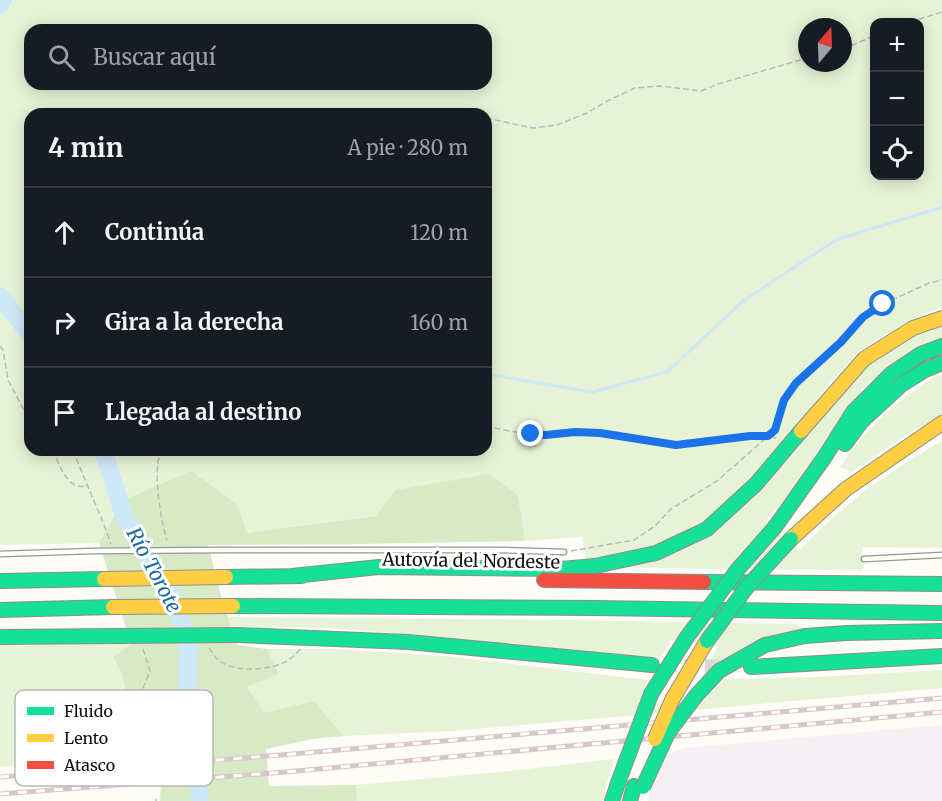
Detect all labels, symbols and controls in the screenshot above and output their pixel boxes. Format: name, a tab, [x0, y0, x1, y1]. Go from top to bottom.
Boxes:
north arrow	[798, 18, 852, 72]
map controls	[870, 18, 924, 180]
button: +	[870, 18, 924, 72]
search box	[24, 24, 492, 90]
icon: search	[45, 41, 78, 74]
text: Buscar aquí	[93, 43, 216, 71]
button: −	[870, 72, 924, 126]
button: locate	[870, 126, 924, 180]
text: 4 min	[48, 131, 123, 164]
text: A pie · 280 m	[347, 135, 468, 160]
icon: ahead	[48, 216, 81, 249]
text: Continúa	[105, 218, 204, 246]
text: 120 m	[410, 220, 468, 245]
route start	[869, 290, 895, 316]
icon: right	[48, 306, 81, 339]
text: Gira a la derecha	[105, 308, 283, 336]
text: 160 m	[410, 310, 468, 335]
icon: arrive	[48, 396, 81, 429]
text: Llegada al destino	[105, 398, 301, 426]
route end	[517, 420, 543, 446]
water label: Río Torote	[122, 523, 187, 617]
street label: Autovía del Nordeste	[381, 547, 560, 574]
legend	[15, 690, 213, 786]
text: Fluido	[64, 701, 113, 721]
text: Lento	[64, 728, 108, 748]
text: Atasco	[63, 755, 115, 775]

